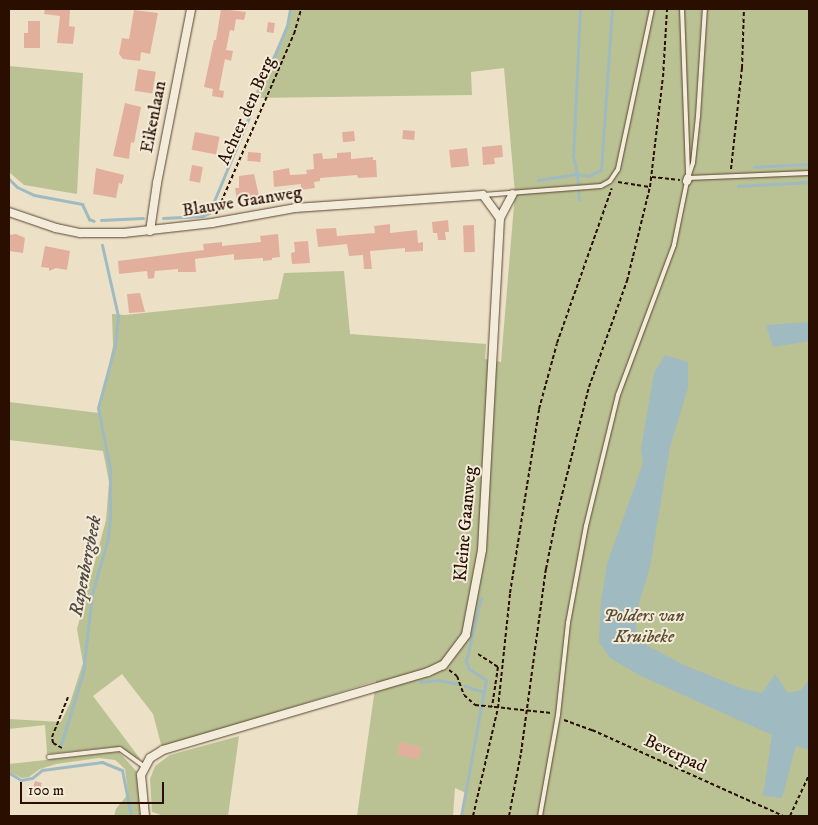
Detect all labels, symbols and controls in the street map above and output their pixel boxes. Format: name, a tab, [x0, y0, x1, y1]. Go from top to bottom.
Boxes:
street label: Achter den Berg	[213, 53, 281, 169]
street label: Eikenlaan	[136, 79, 172, 155]
street label: Blauwe Gaanweg	[181, 182, 303, 222]
street label: Kleine Gaanweg	[450, 465, 482, 583]
water label: Rapenbergbeek	[65, 513, 107, 619]
park label: Polders van Kruibeke	[604, 606, 684, 649]
street label: Beverpad	[640, 730, 710, 778]
scale bar	[22, 772, 166, 804]
text: 100 m	[28, 781, 64, 800]

